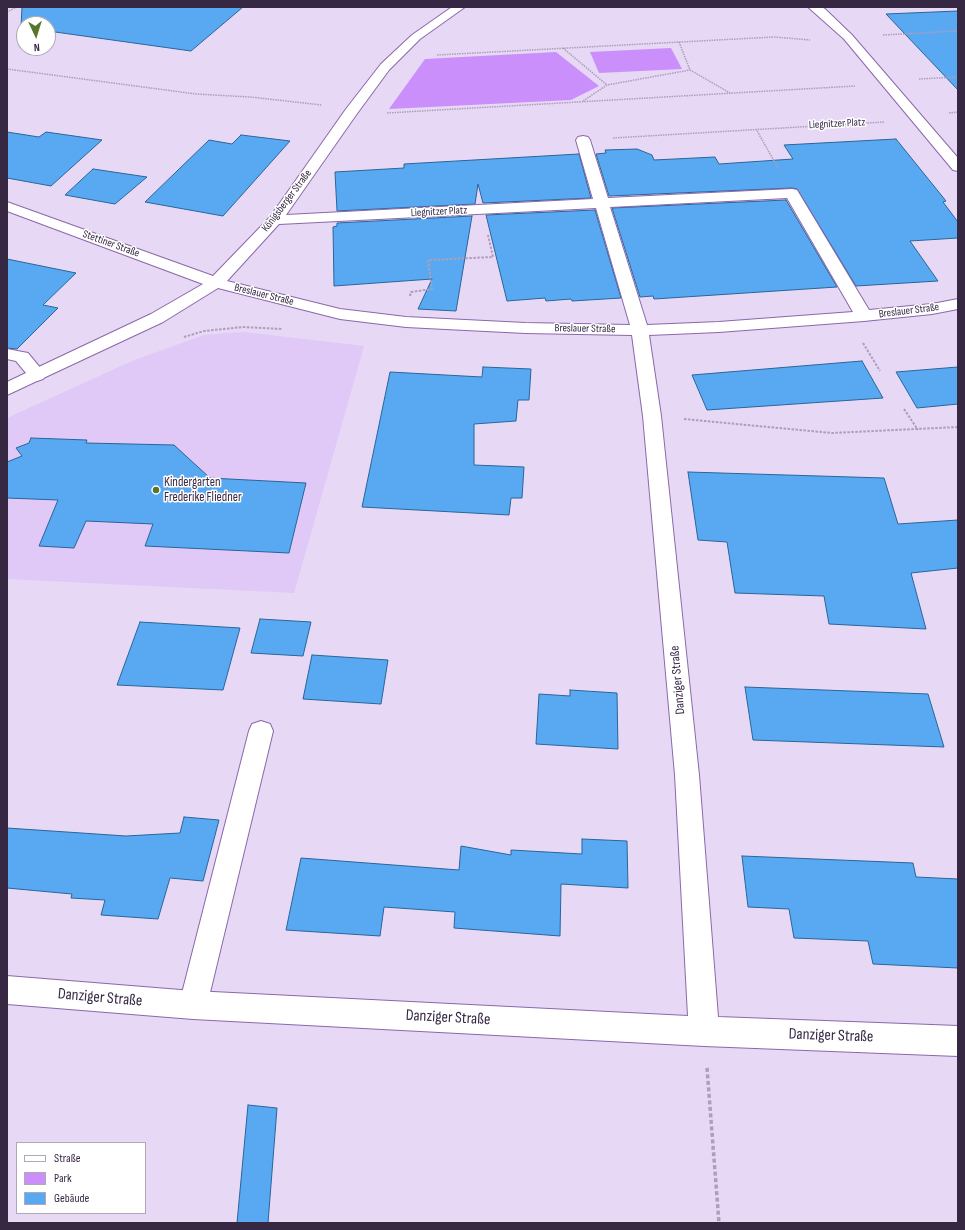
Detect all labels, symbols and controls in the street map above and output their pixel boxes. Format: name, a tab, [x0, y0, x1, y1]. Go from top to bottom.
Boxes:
north arrow	[16, 16, 56, 56]
text: N	[33, 41, 40, 54]
street label: Liegnitzer Platz	[808, 116, 866, 132]
street label: Königsberger Straße	[259, 167, 315, 235]
street label: Liegnitzer Platz	[410, 204, 468, 220]
street label: Stettiner Straße	[81, 228, 141, 260]
street label: Breslauer Straße	[233, 281, 295, 309]
street label: Breslauer Straße	[878, 301, 940, 321]
street label: Breslauer Straße	[555, 322, 615, 336]
place label: Kindergarten Frederike Fliedner	[164, 475, 242, 506]
marker: Kindergarten Frederike Fliedner	[151, 485, 161, 495]
street label: Danziger Straße	[667, 645, 689, 715]
street label: Danziger Straße	[57, 985, 143, 1011]
street label: Danziger Straße	[405, 1006, 491, 1030]
street label: Danziger Straße	[788, 1025, 874, 1047]
legend	[16, 1142, 146, 1214]
text: Straße	[54, 1151, 81, 1166]
text: Park	[54, 1171, 72, 1186]
text: Gebäude	[54, 1191, 89, 1206]

